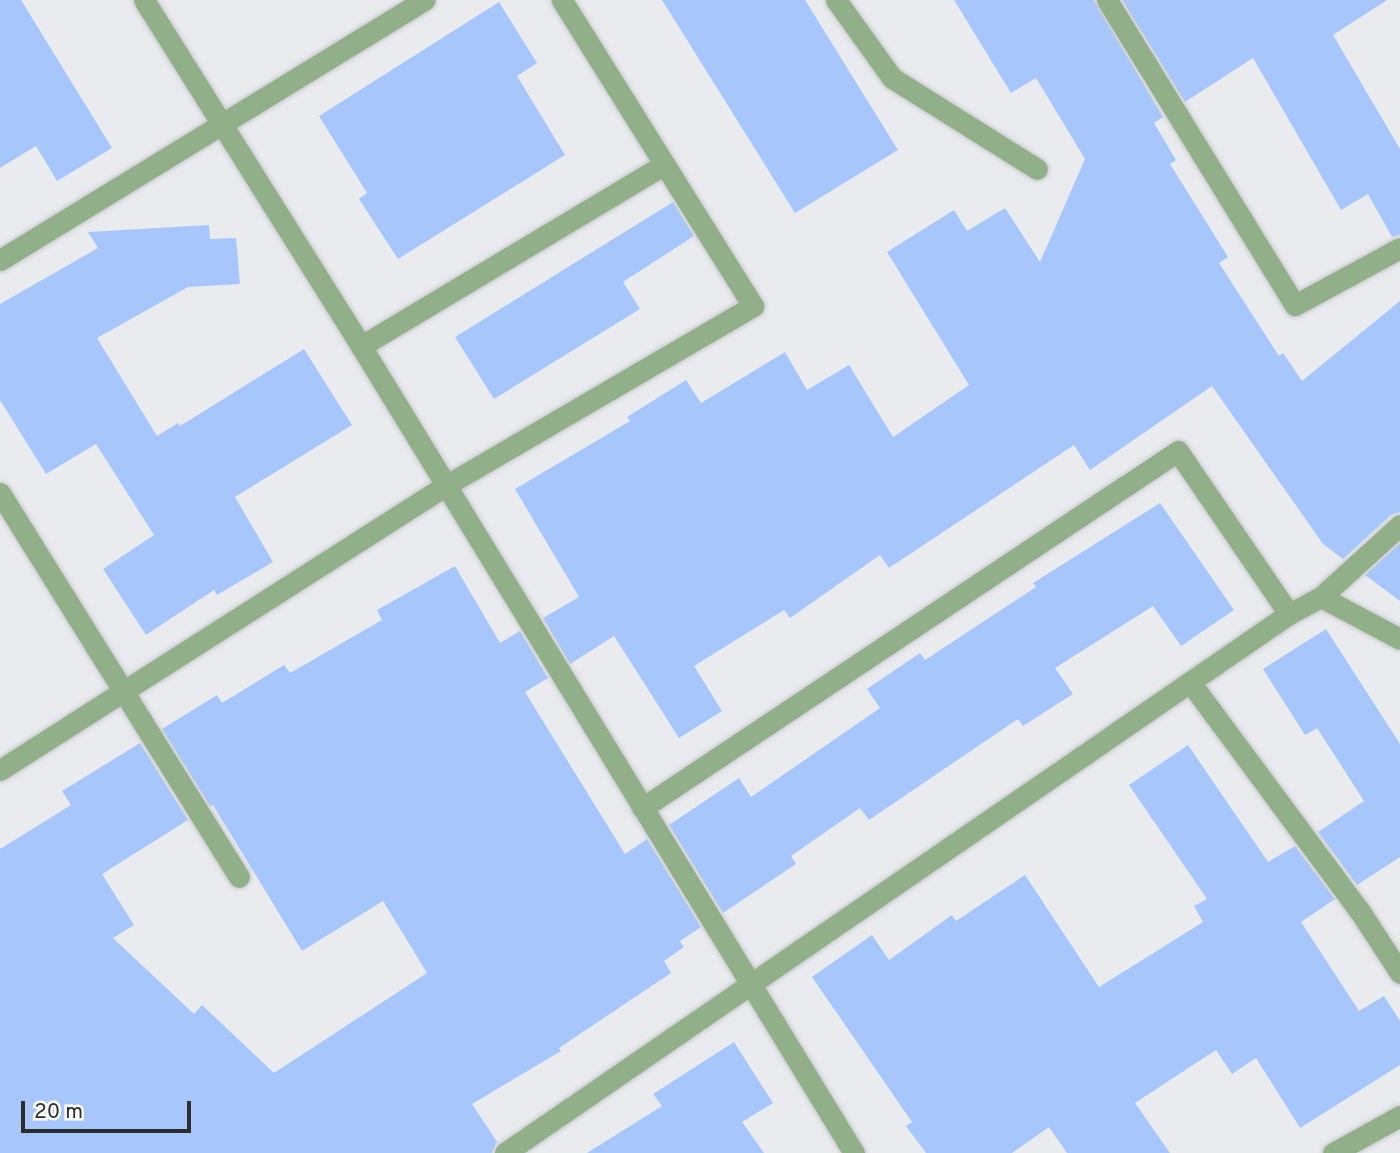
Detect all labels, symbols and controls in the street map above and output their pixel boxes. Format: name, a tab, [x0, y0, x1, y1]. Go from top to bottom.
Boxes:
scale bar	[24, 1086, 194, 1130]
text: 20 m	[34, 1099, 83, 1126]

